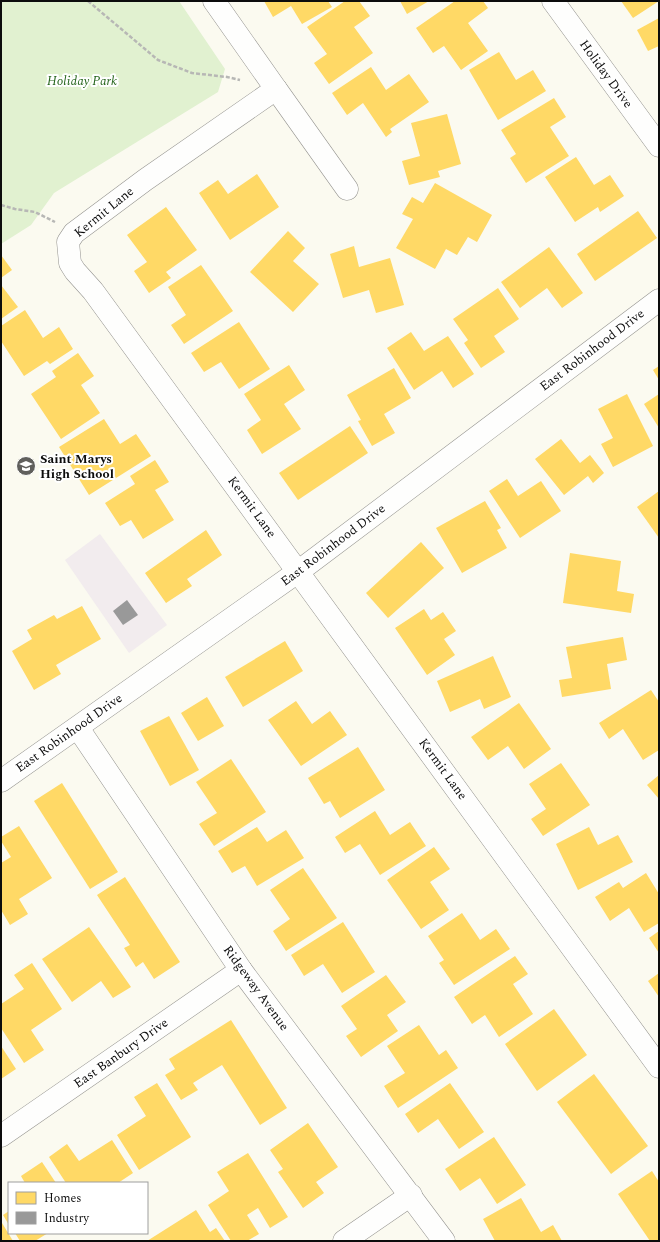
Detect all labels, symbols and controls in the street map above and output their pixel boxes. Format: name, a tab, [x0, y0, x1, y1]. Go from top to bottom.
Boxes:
street label: Holiday Drive	[574, 36, 638, 112]
park label: Holiday Park	[47, 71, 117, 91]
street label: Kermit Lane	[70, 182, 138, 242]
street label: East Robinhood Drive	[535, 304, 649, 396]
place label: Saint Marys High School	[40, 449, 114, 484]
school or university icon: Saint Marys High School	[15, 455, 37, 477]
street label: Kermit Lane	[223, 472, 281, 542]
street label: East Robinhood Drive	[276, 499, 390, 591]
street label: East Robinhood Drive	[11, 688, 127, 778]
street label: Kermit Lane	[414, 734, 472, 804]
street label: Ridgeway Avenue	[218, 941, 294, 1035]
street label: East Banbury Drive	[70, 1013, 172, 1093]
legend	[8, 1182, 148, 1234]
text: Homes	[44, 1189, 82, 1208]
text: Industry	[44, 1209, 90, 1228]

